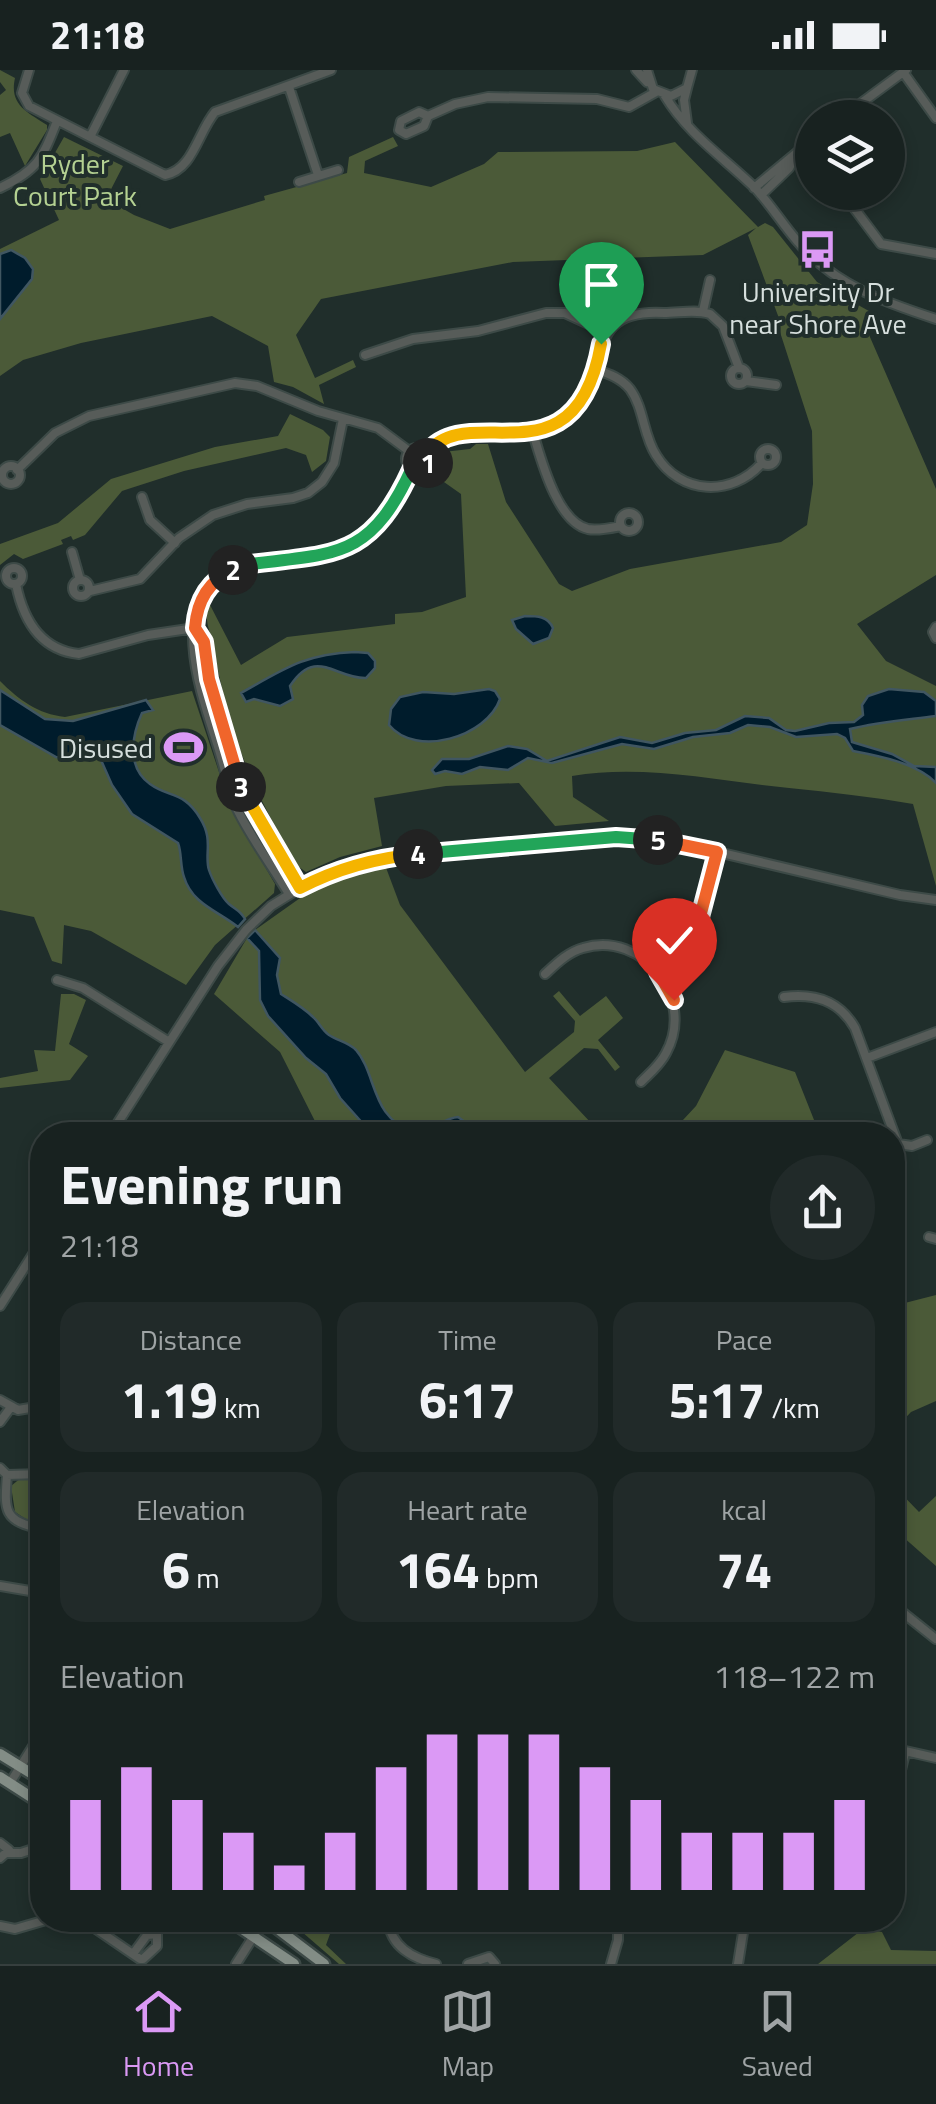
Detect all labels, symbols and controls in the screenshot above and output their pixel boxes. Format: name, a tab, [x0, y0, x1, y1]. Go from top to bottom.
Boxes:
text: 21:18	[50, 6, 145, 64]
map controls	[795, 100, 905, 210]
button: layers	[795, 100, 905, 210]
park label: Ryder Court Park	[13, 142, 137, 217]
bus stop icon: University Dr near Shore Ave	[797, 229, 839, 271]
pin	[559, 242, 644, 345]
icon: arrive	[574, 257, 629, 312]
place label: University Dr near Shore Ave	[729, 270, 907, 345]
pin: 1	[403, 438, 453, 488]
text: 1	[420, 441, 436, 484]
pin: 2	[208, 545, 258, 595]
text: 2	[225, 548, 241, 591]
place label: Disused	[59, 726, 153, 769]
sports icon: Disused	[162, 727, 204, 769]
pin: 3	[216, 762, 266, 812]
text: 3	[233, 765, 249, 808]
pin: 5	[633, 815, 683, 865]
text: 5	[650, 818, 666, 861]
pin: 4	[393, 829, 443, 879]
text: 4	[410, 832, 426, 875]
pin	[632, 898, 717, 1001]
icon: check	[647, 913, 702, 968]
text: Evening run	[60, 1142, 343, 1225]
button: share	[770, 1155, 875, 1260]
text: 21:18	[60, 1221, 139, 1269]
text: Distance	[140, 1318, 242, 1361]
text: Time	[438, 1318, 497, 1361]
text: Pace	[716, 1318, 773, 1361]
text: 1.19	[121, 1361, 218, 1437]
text: 6:17	[419, 1361, 516, 1437]
text: 5:17	[668, 1361, 765, 1437]
text: km	[218, 1386, 261, 1429]
text: /km	[765, 1386, 820, 1429]
text: Elevation	[136, 1488, 245, 1531]
text: Heart rate	[407, 1488, 528, 1531]
text: kcal	[721, 1488, 767, 1531]
text: 6	[162, 1531, 190, 1607]
text: 164	[396, 1531, 480, 1607]
text: 74	[716, 1531, 772, 1607]
text: m	[190, 1556, 220, 1599]
text: bpm	[480, 1556, 539, 1599]
text: Elevation	[60, 1652, 184, 1700]
text: 118–122 m	[713, 1652, 875, 1700]
tab: Home	[123, 1984, 194, 2087]
tab: Map	[440, 1984, 495, 2087]
tab: Saved	[742, 1984, 813, 2087]

